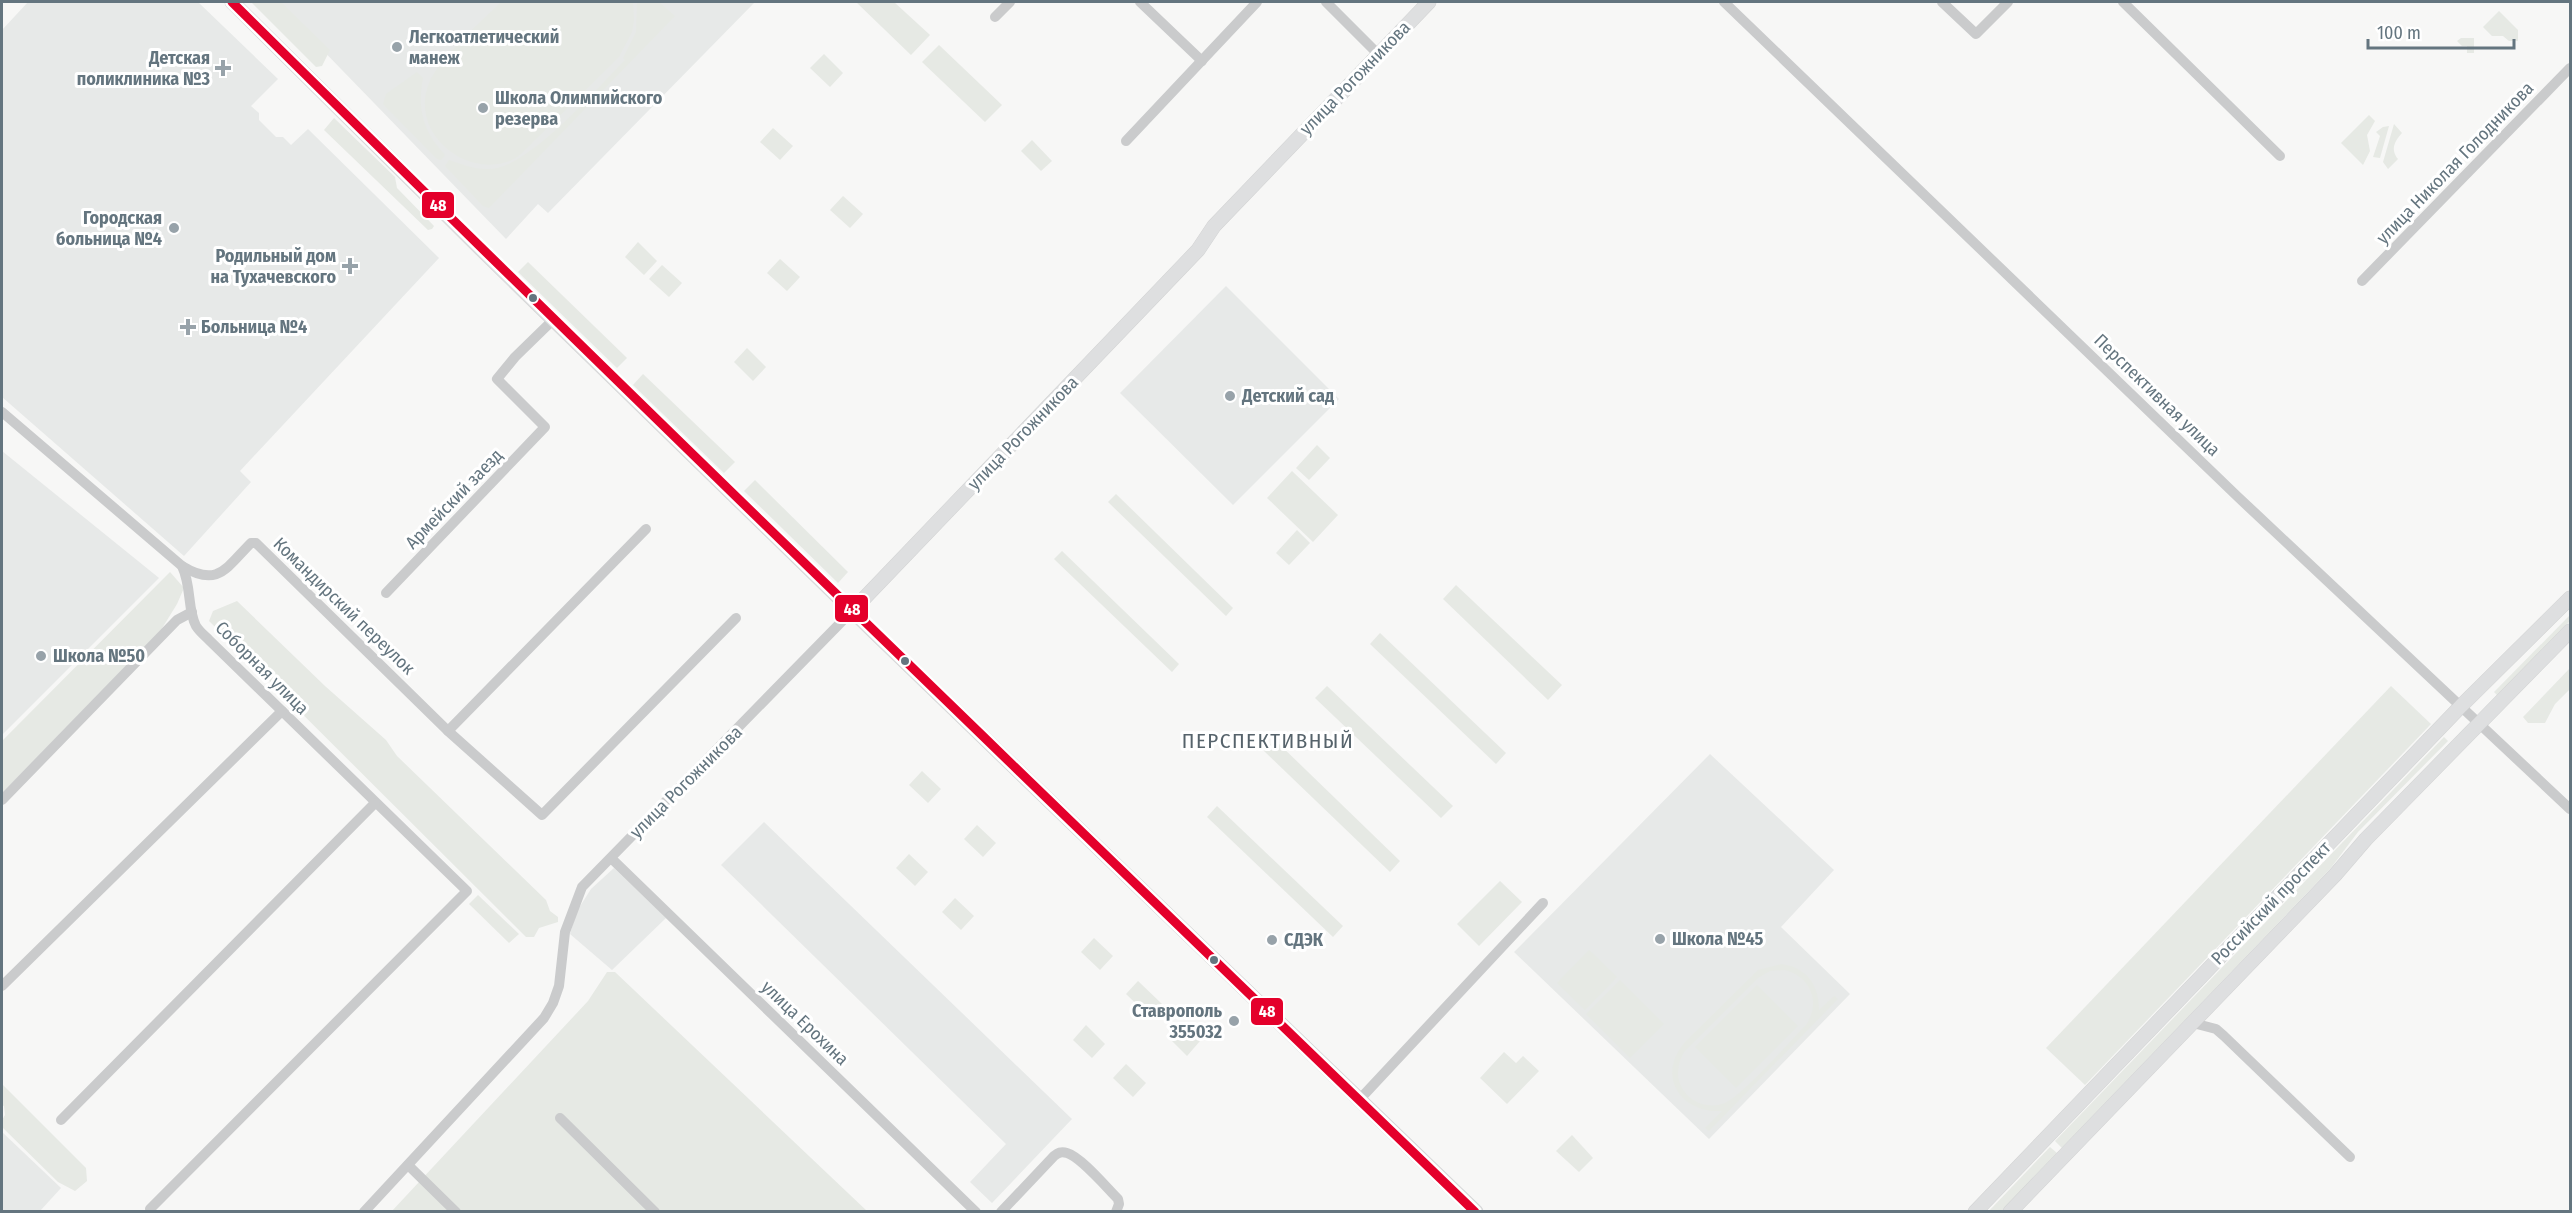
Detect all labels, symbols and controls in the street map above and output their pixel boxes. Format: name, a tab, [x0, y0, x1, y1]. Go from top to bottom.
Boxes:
scale bar	[2368, 12, 2514, 50]
street label: улица Рогожникова	[1295, 16, 1415, 139]
text: 100 m	[2377, 22, 2421, 44]
place label: Легкоатлетический манеж	[409, 26, 559, 69]
marker: Легкоатлетический манеж	[390, 40, 404, 54]
place label: Детская поликлиника №3	[77, 47, 210, 90]
marker: Детская поликлиника №3	[214, 59, 232, 77]
street label: улица Николая Голодникова	[2372, 77, 2538, 249]
place label: Школа Олимпийского резерва	[495, 87, 663, 130]
marker: Школа Олимпийского резерва	[476, 101, 490, 115]
line badge: 48	[421, 191, 455, 219]
text: 48	[430, 196, 447, 215]
place label: Городская больница №4	[56, 207, 162, 250]
marker: Городская больница №4	[167, 221, 181, 235]
place label: Родильный дом на Тухачевского	[210, 245, 336, 288]
marker: Родильный дом на Тухачевского	[341, 257, 359, 275]
unlabelled marker	[527, 292, 539, 304]
place label: Больница №4	[201, 316, 307, 338]
marker: Больница №4	[179, 318, 197, 336]
street label: Перспективная улица	[2089, 329, 2225, 461]
street label: улица Рогожникова	[963, 371, 1083, 494]
place label: Детский сад	[1241, 385, 1334, 407]
marker: Детский сад	[1223, 389, 1237, 403]
street label: Армейский заезд	[401, 445, 507, 553]
street label: Командирский переулок	[269, 533, 420, 680]
line badge: 48	[834, 594, 869, 623]
text: 48	[844, 600, 861, 619]
street label: Соборная улица	[211, 617, 313, 719]
place label: Школа №50	[53, 645, 145, 667]
marker: Школа №50	[34, 649, 48, 663]
unlabelled marker	[899, 655, 911, 667]
street label: улица Рогожникова	[625, 721, 747, 843]
district label: ПЕРСПЕКТИВНЫЙ	[1182, 728, 1354, 754]
street label: Российский проспект	[2206, 836, 2336, 969]
place label: Школа №45	[1672, 928, 1763, 950]
place label: СДЭК	[1284, 929, 1324, 951]
marker: Школа №45	[1653, 932, 1667, 946]
marker: СДЭК	[1265, 933, 1279, 947]
unlabelled marker	[1208, 954, 1220, 966]
street label: улица Ерохина	[757, 976, 853, 1070]
line badge: 48	[1250, 997, 1284, 1026]
place label: Ставрополь 355032	[1132, 1000, 1222, 1043]
text: 48	[1259, 1002, 1276, 1021]
marker: Ставрополь 355032	[1227, 1014, 1241, 1028]

